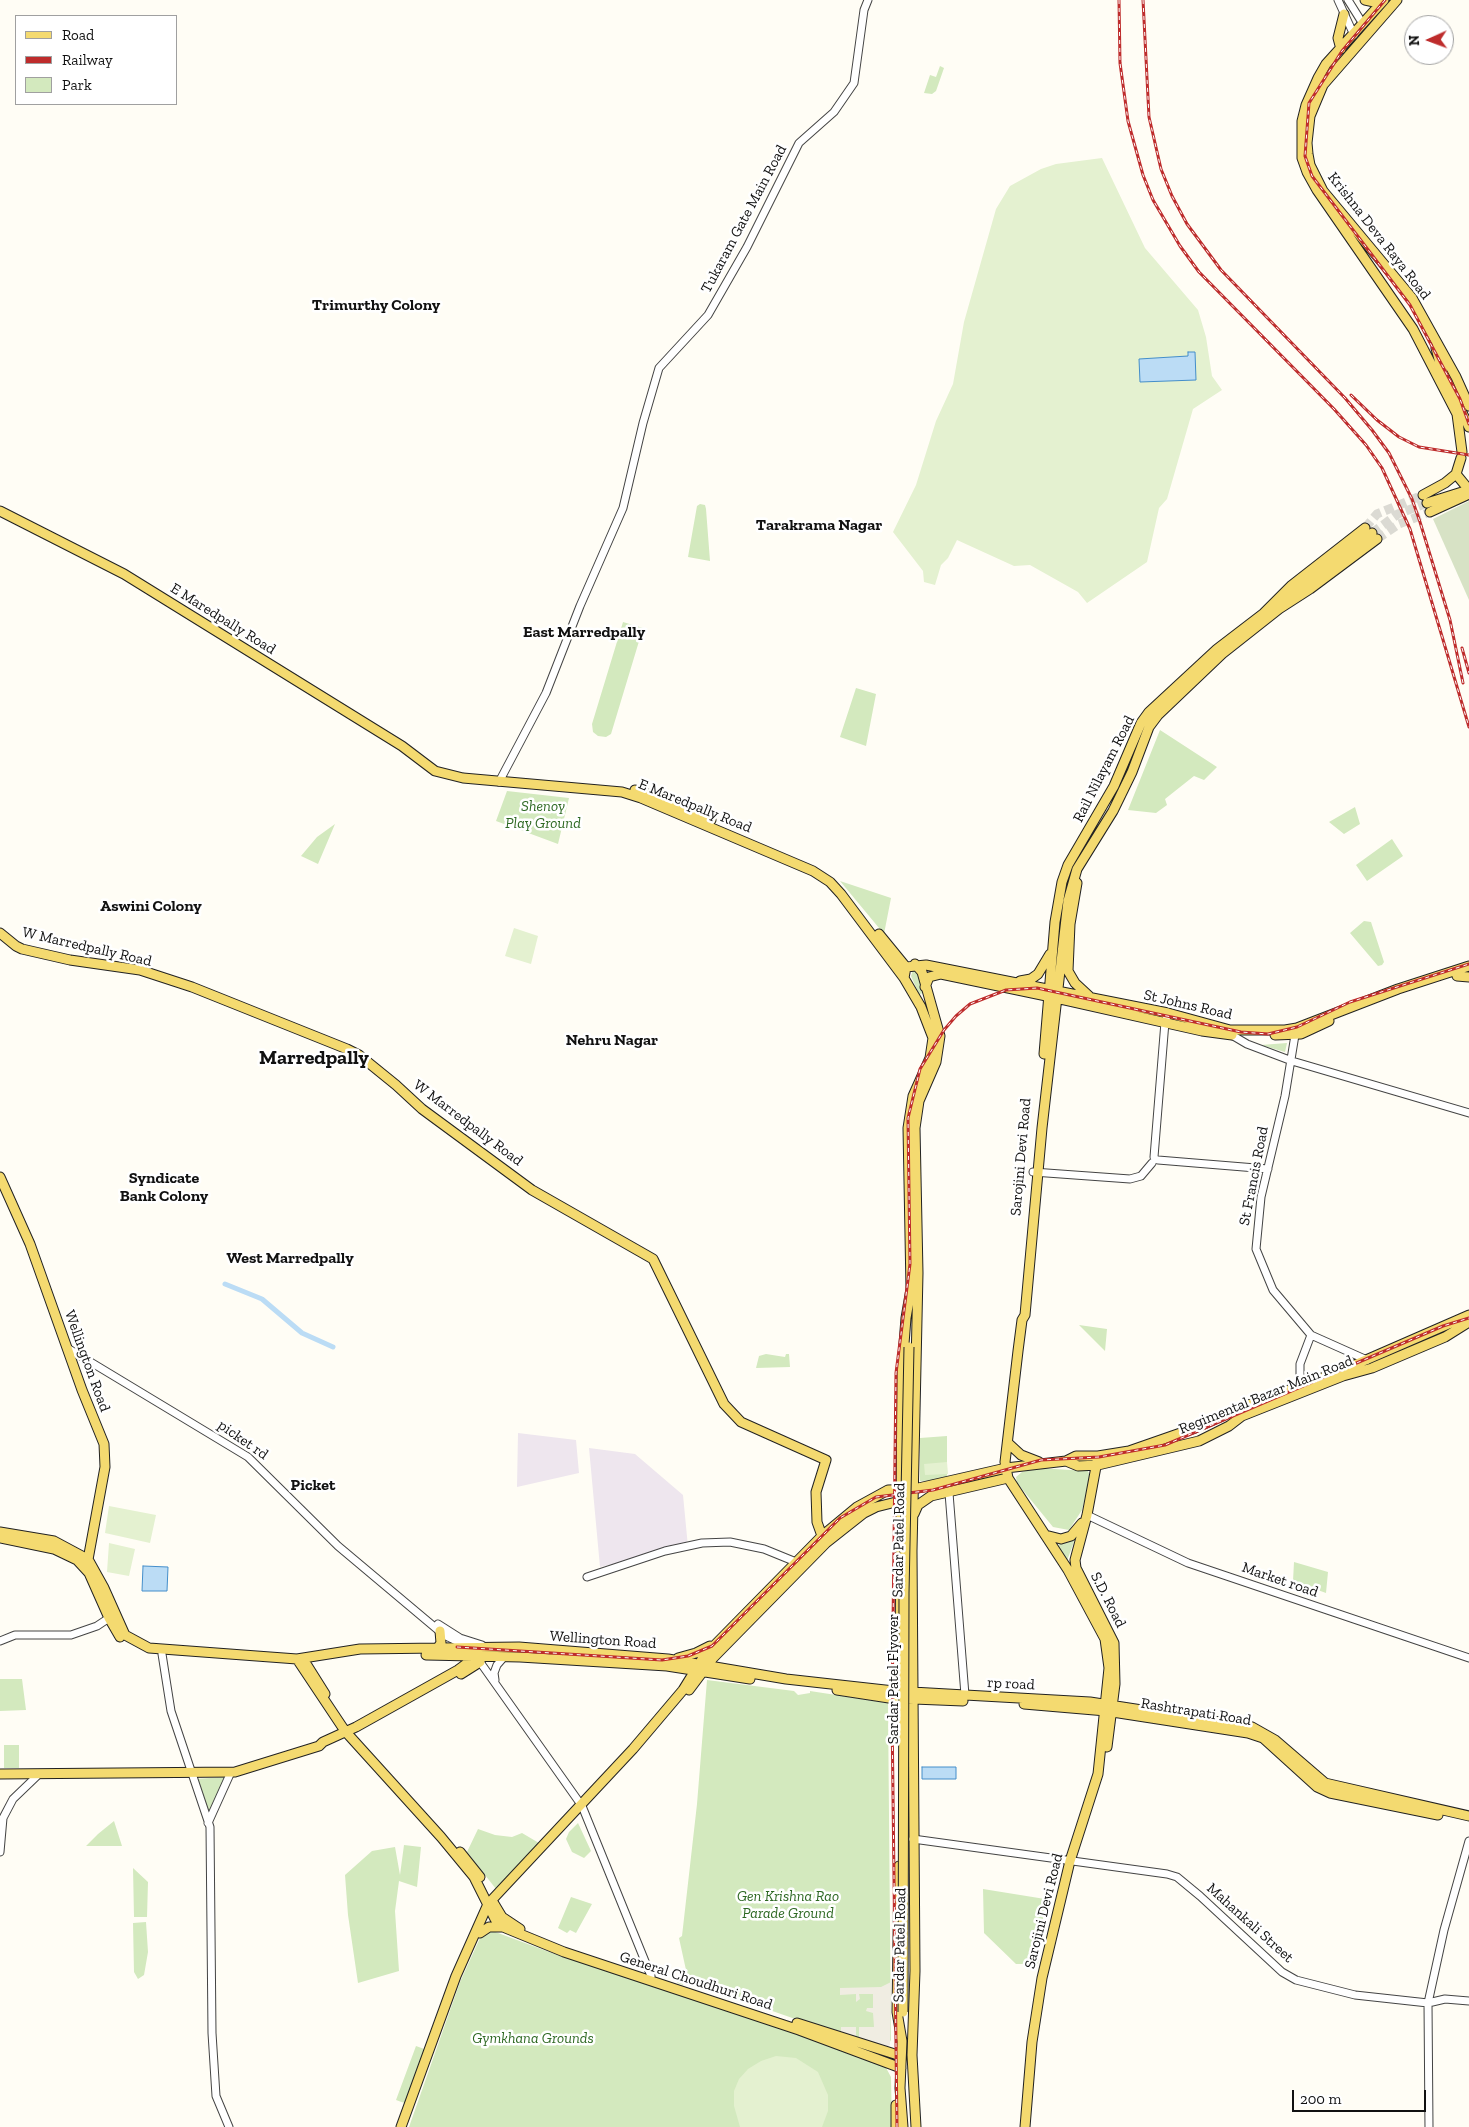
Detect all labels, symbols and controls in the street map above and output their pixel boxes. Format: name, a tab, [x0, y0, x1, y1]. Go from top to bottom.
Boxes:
legend	[15, 15, 178, 105]
north arrow	[1404, 15, 1454, 65]
text: Road	[62, 26, 94, 44]
text: N	[1406, 35, 1423, 46]
text: Railway	[62, 51, 113, 69]
text: Park	[62, 76, 92, 94]
street label: Tukaram Gate Main Road	[697, 142, 791, 296]
street label: Krishna Deva Raya Road	[1324, 169, 1434, 303]
district label: Trimurthy Colony	[312, 295, 440, 315]
district label: Tarakrama Nagar	[756, 515, 882, 535]
street label: E Maredpally Road	[167, 579, 279, 659]
district label: East Marredpally	[523, 622, 645, 642]
street label: Rail Nilayam Road	[1069, 713, 1139, 825]
street label: E Maredpally Road	[636, 775, 754, 837]
park label: Shenoy Play Ground	[505, 798, 581, 833]
district label: Aswini Colony	[100, 896, 202, 916]
street label: W Marredpally Road	[21, 923, 153, 971]
street label: St Johns Road	[1142, 986, 1234, 1024]
district label: Nehru Nagar	[566, 1030, 658, 1050]
district label: Marredpally	[259, 1046, 369, 1070]
street label: W Marredpally Road	[410, 1076, 526, 1170]
street label: Sarojini Devi Road	[1007, 1097, 1035, 1217]
street label: St Francis Road	[1236, 1125, 1272, 1227]
district label: Syndicate Bank Colony	[120, 1168, 208, 1206]
district label: West Marredpally	[226, 1248, 354, 1268]
street label: Wellington Road	[60, 1308, 114, 1414]
street label: Regimental Bazar Main Road	[1176, 1352, 1356, 1438]
street label: picket rd	[214, 1416, 272, 1464]
district label: Picket	[291, 1475, 335, 1495]
street label: Sardar Patel Road	[889, 1482, 909, 1598]
street label: Market road	[1239, 1559, 1321, 1601]
street label: S.D. Road	[1086, 1569, 1130, 1631]
street label: Sardar Patel Flyover	[885, 1614, 903, 1744]
street label: Wellington Road	[549, 1627, 657, 1653]
street label: rp road	[987, 1674, 1035, 1694]
street label: Rashtrapati Road	[1140, 1694, 1252, 1730]
street label: Sarojini Devi Road	[1021, 1851, 1067, 1971]
street label: Mahankali Street	[1203, 1879, 1297, 1967]
street label: Sardar Patel Road	[890, 1887, 910, 2003]
park label: Gen Krishna Rao Parade Ground	[737, 1888, 839, 1923]
street label: General Choudhuri Road	[617, 1948, 775, 2014]
park label: Gymkhana Grounds	[472, 2030, 594, 2048]
scale bar	[1294, 2080, 1428, 2112]
text: 200 m	[1300, 2090, 1341, 2108]

